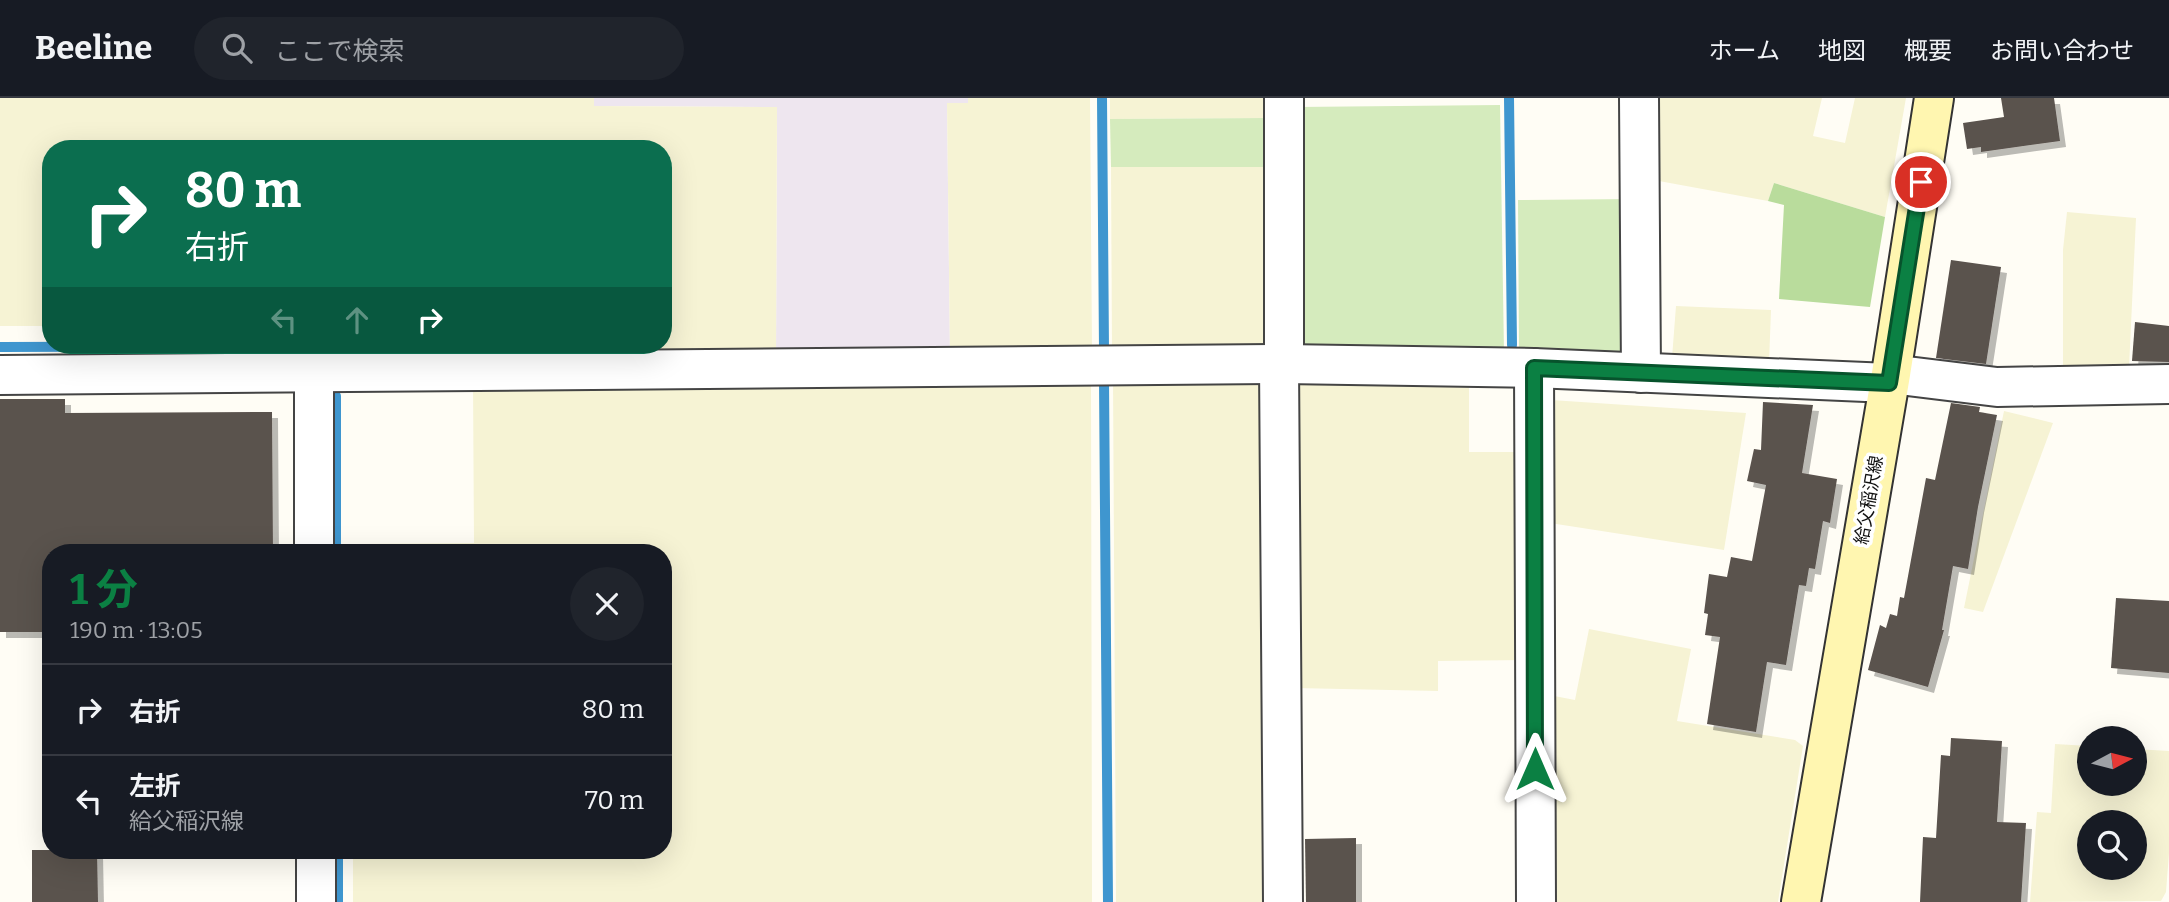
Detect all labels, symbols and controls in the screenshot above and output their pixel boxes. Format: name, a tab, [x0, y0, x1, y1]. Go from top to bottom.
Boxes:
search box	[194, 17, 684, 80]
text: Beeline	[35, 28, 152, 68]
icon: search	[218, 29, 256, 67]
text: ここで検索	[274, 36, 405, 67]
text: ホーム	[1709, 37, 1780, 65]
text: 地図	[1818, 37, 1866, 65]
text: 概要	[1904, 37, 1952, 65]
text: お問い合わせ	[1990, 37, 2134, 65]
pin	[1891, 152, 1951, 212]
text: 80 m	[185, 161, 301, 220]
icon: arrive	[1902, 163, 1940, 201]
icon: right	[70, 168, 161, 259]
text: 右折	[185, 228, 249, 266]
icon: left	[265, 301, 303, 339]
icon: ahead	[338, 301, 376, 339]
icon: right	[411, 301, 449, 339]
street label: 給父稲沢線	[1850, 454, 1888, 546]
text: 1 分	[70, 565, 138, 615]
button: close	[570, 567, 644, 641]
text: 190 m · 13:05	[70, 616, 202, 644]
icon: right	[70, 691, 108, 729]
text: 80 m	[582, 694, 644, 725]
text: 右折	[129, 697, 181, 728]
north arrow	[2077, 726, 2147, 796]
map controls	[2077, 726, 2147, 880]
position arrow	[1498, 732, 1572, 806]
text: 左折	[129, 771, 181, 802]
icon: left	[70, 782, 108, 820]
text: 70 m	[585, 785, 644, 816]
text: 給父稲沢線	[129, 807, 244, 835]
button: search	[2077, 810, 2147, 880]

